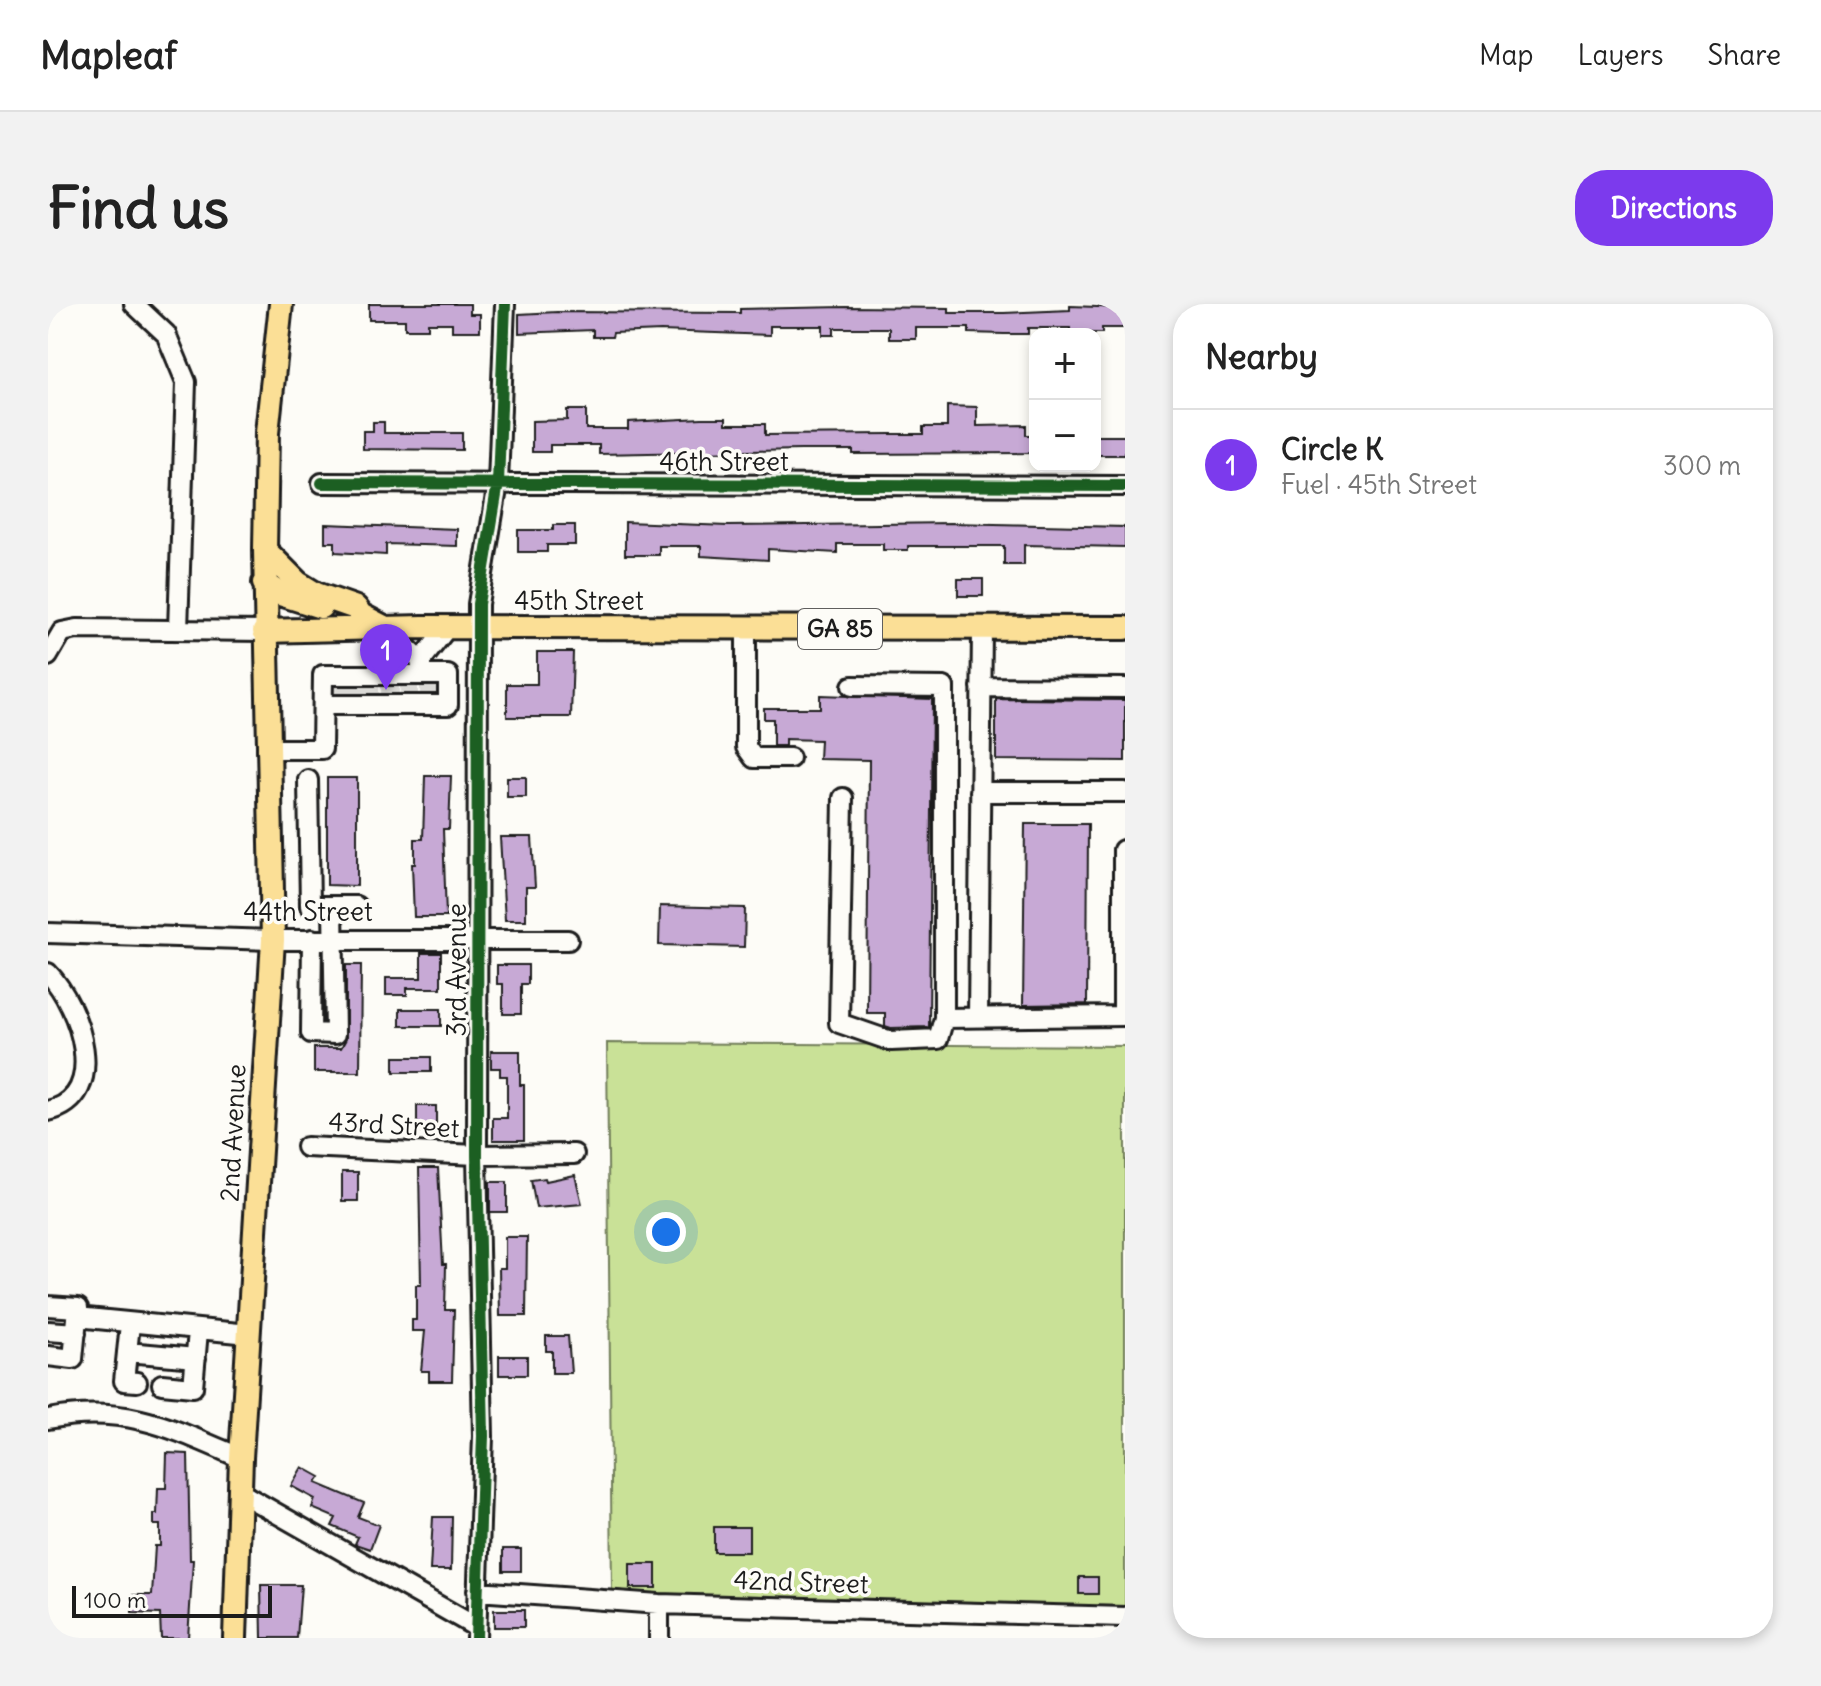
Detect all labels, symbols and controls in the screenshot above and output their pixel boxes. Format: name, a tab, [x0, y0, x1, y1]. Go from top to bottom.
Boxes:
text: Mapleaf	[40, 32, 177, 79]
text: Map	[1479, 37, 1534, 73]
text: Layers	[1578, 37, 1664, 73]
text: Share	[1708, 37, 1781, 73]
button: Directions	[1575, 170, 1773, 246]
text: Find us	[48, 173, 229, 243]
map controls	[1029, 328, 1101, 472]
button: +	[1029, 328, 1101, 400]
text: Nearby	[1205, 335, 1318, 378]
button: −	[1029, 400, 1101, 472]
text: Circle K	[1281, 430, 1383, 468]
street label: 46th Street	[659, 445, 789, 478]
text: 1	[1226, 449, 1236, 482]
text: 300 m	[1663, 449, 1741, 482]
text: Fuel · 45th Street	[1281, 468, 1477, 501]
street label: 45th Street	[514, 584, 644, 617]
road number: GA 85	[798, 609, 882, 649]
pin: 1	[360, 624, 412, 690]
street label: 44th Street	[243, 895, 373, 928]
street label: 3rd Avenue	[440, 903, 473, 1037]
street label: 2nd Avenue	[212, 1063, 253, 1203]
street label: 43rd Street	[328, 1105, 461, 1144]
your location	[646, 1212, 686, 1252]
street label: 42nd Street	[733, 1563, 869, 1600]
scale bar	[72, 1582, 272, 1618]
text: 100 m	[84, 1586, 146, 1614]

